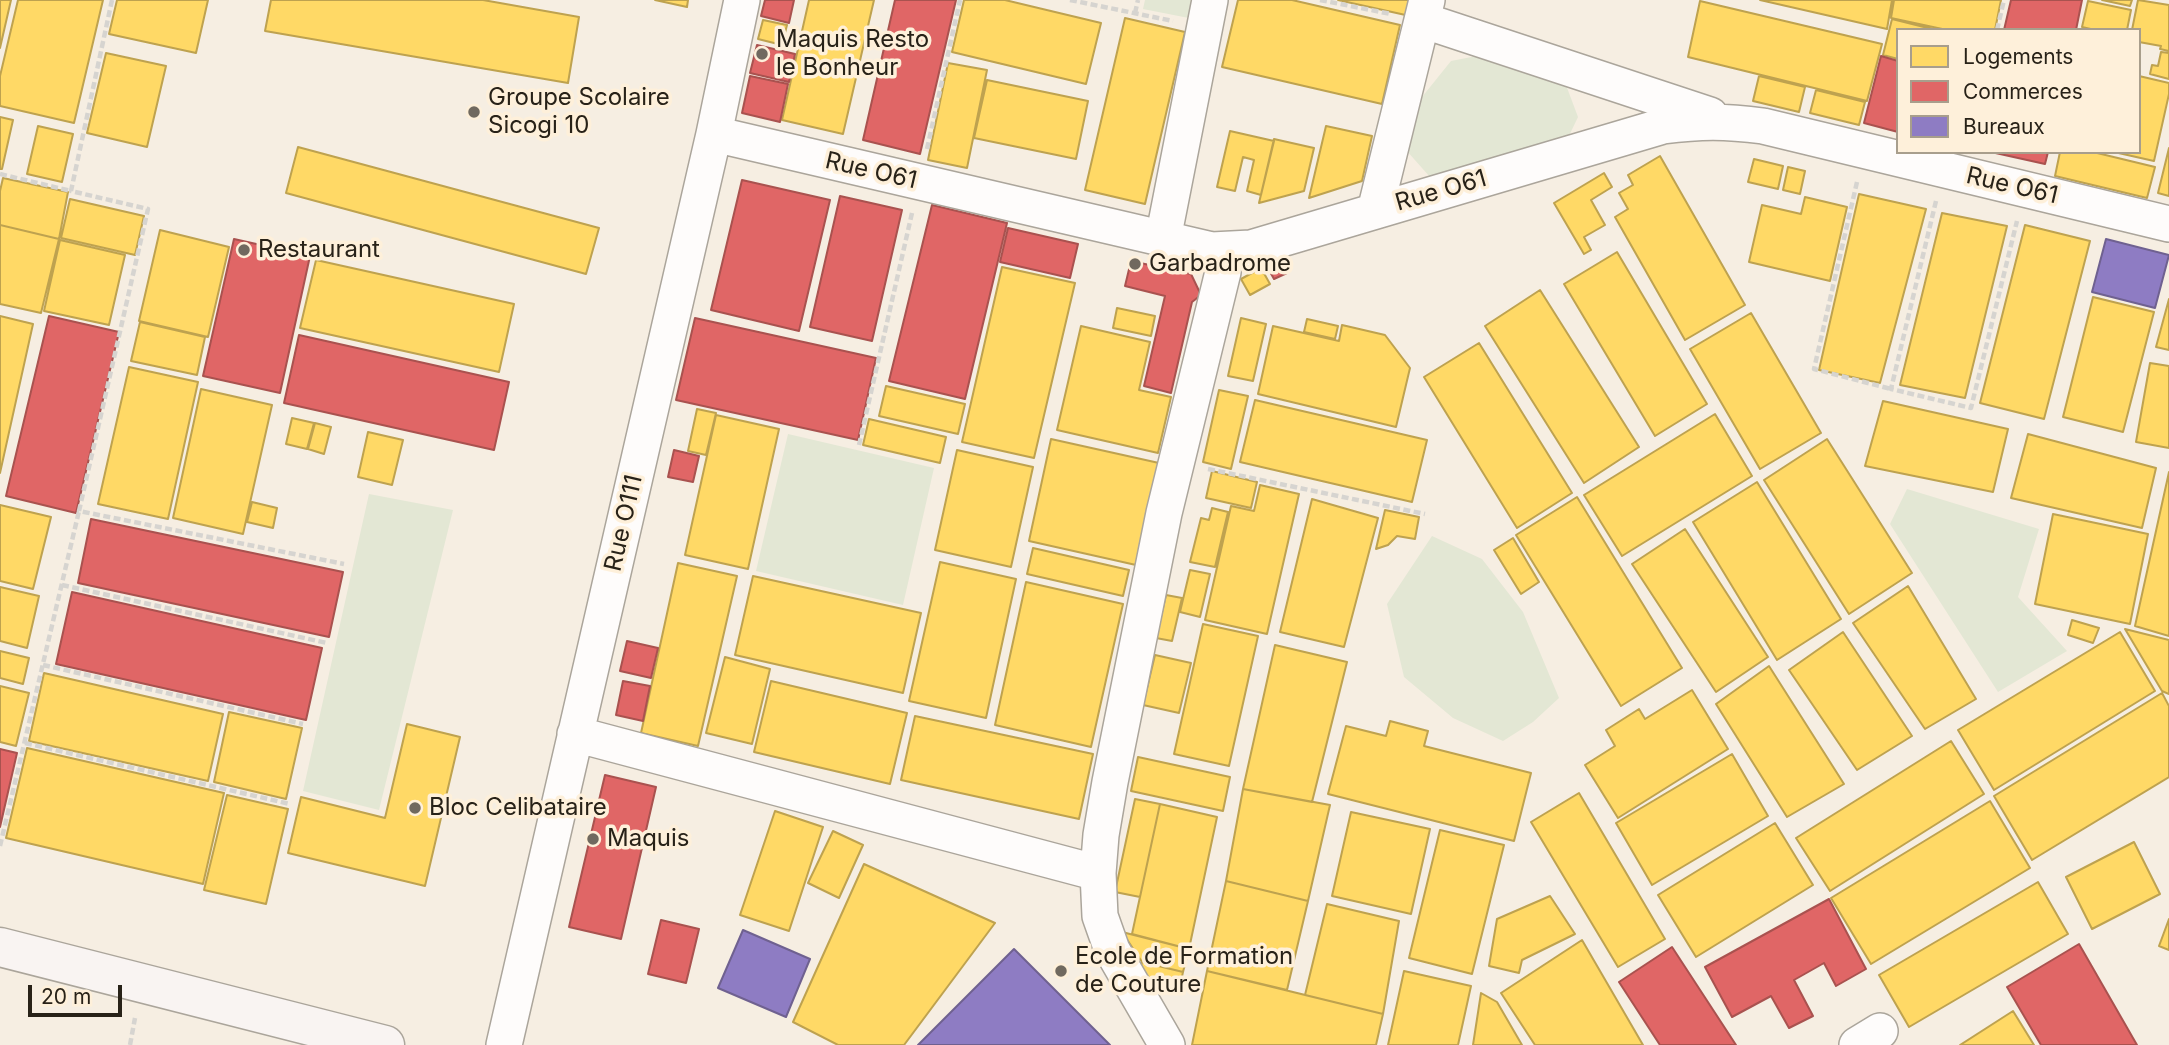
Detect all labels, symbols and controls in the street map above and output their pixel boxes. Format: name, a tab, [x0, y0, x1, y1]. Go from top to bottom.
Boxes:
place label: Maquis Resto le Bonheur	[776, 26, 929, 82]
legend	[1896, 28, 2141, 154]
text: Logements	[1963, 44, 2073, 69]
marker: Maquis Resto le Bonheur	[754, 46, 770, 62]
text: Commerces	[1963, 79, 2083, 104]
place label: Groupe Scolaire Sicogi 10	[488, 84, 670, 140]
marker: Groupe Scolaire Sicogi 10	[466, 104, 482, 120]
text: Bureaux	[1963, 114, 2045, 139]
street label: Rue O61	[822, 146, 920, 196]
street label: Rue O61	[1963, 161, 2061, 211]
street label: Rue O61	[1392, 164, 1490, 218]
place label: Restaurant	[258, 236, 380, 264]
marker: Restaurant	[236, 242, 252, 258]
place label: Garbadrome	[1149, 250, 1291, 278]
marker: Garbadrome	[1127, 256, 1143, 272]
street label: Rue O111	[599, 472, 649, 574]
place label: Bloc Celibataire	[429, 794, 607, 822]
marker: Bloc Celibataire	[407, 800, 423, 816]
place label: Maquis	[607, 825, 690, 853]
marker: Maquis	[585, 831, 601, 847]
place label: Ecole de Formation de Couture	[1075, 943, 1293, 999]
marker: Ecole de Formation de Couture	[1053, 963, 1069, 979]
scale bar	[32, 972, 126, 1016]
text: 20 m	[41, 984, 91, 1009]

